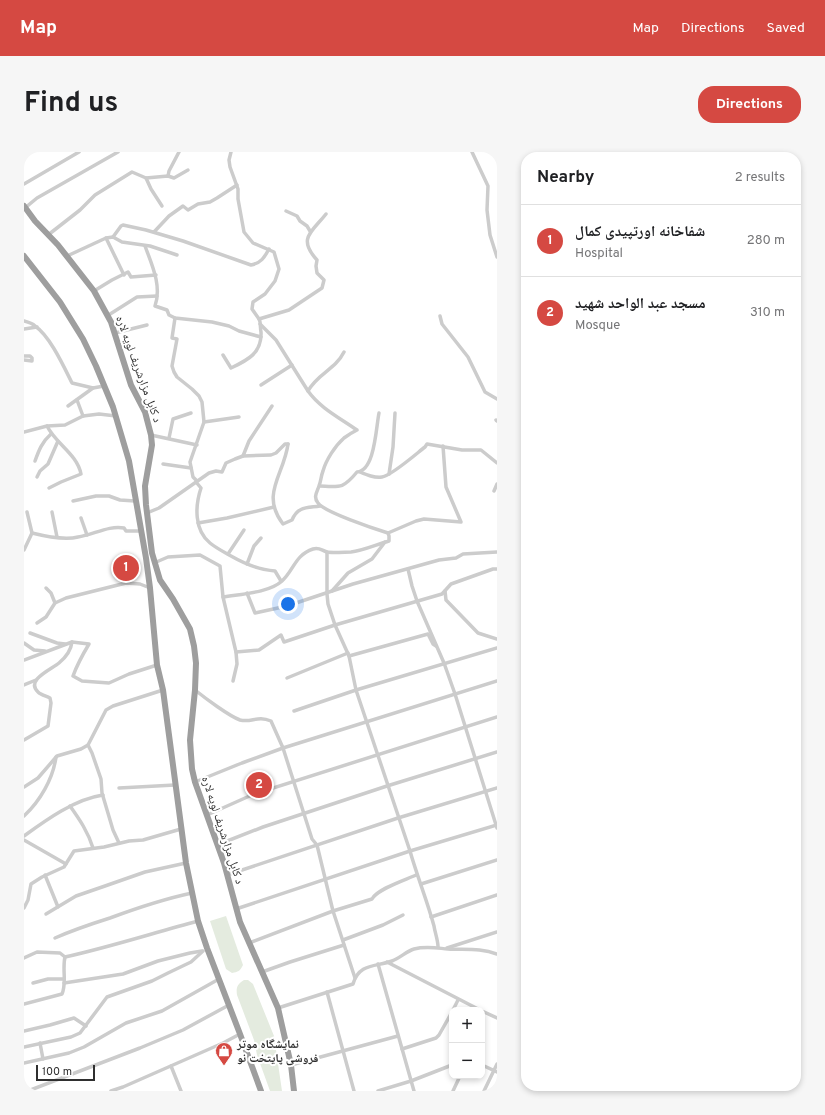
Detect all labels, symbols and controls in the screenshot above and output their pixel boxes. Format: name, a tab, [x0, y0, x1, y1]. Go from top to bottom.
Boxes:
text: Map	[20, 16, 57, 40]
text: Map	[633, 20, 659, 37]
text: Directions	[681, 20, 745, 37]
text: Saved	[767, 20, 805, 37]
text: Find us	[24, 86, 118, 122]
button: Directions	[698, 86, 801, 123]
text: Nearby	[537, 167, 594, 189]
text: 2 results	[735, 170, 785, 186]
text: شفاخانه اورتپیدی کمال	[575, 223, 705, 242]
text: 1	[547, 233, 553, 249]
text: 280 m	[747, 233, 785, 249]
text: Hospital	[575, 246, 623, 262]
text: مسجد عبد الواحد شهید	[575, 295, 706, 314]
text: 2	[546, 305, 554, 321]
text: 310 m	[750, 305, 785, 321]
street label: د کابل مزارشریف لویه لاره	[111, 314, 165, 425]
text: Mosque	[575, 318, 620, 334]
pin: 1	[113, 553, 139, 583]
your location	[278, 594, 298, 614]
pin: 2	[246, 770, 272, 800]
street label: د کابل مزارشریف لویه لاره	[197, 774, 247, 886]
map controls	[449, 1007, 485, 1079]
button: +	[449, 1007, 485, 1043]
place label: نمایشگاه موتر فروشی پایتخت نو	[236, 1037, 318, 1067]
shop icon: نمایشگاه موتر فروشی پایتخت نو	[214, 1041, 234, 1066]
button: −	[449, 1043, 485, 1079]
scale bar	[36, 1063, 95, 1082]
text: 100 m	[42, 1065, 72, 1079]

